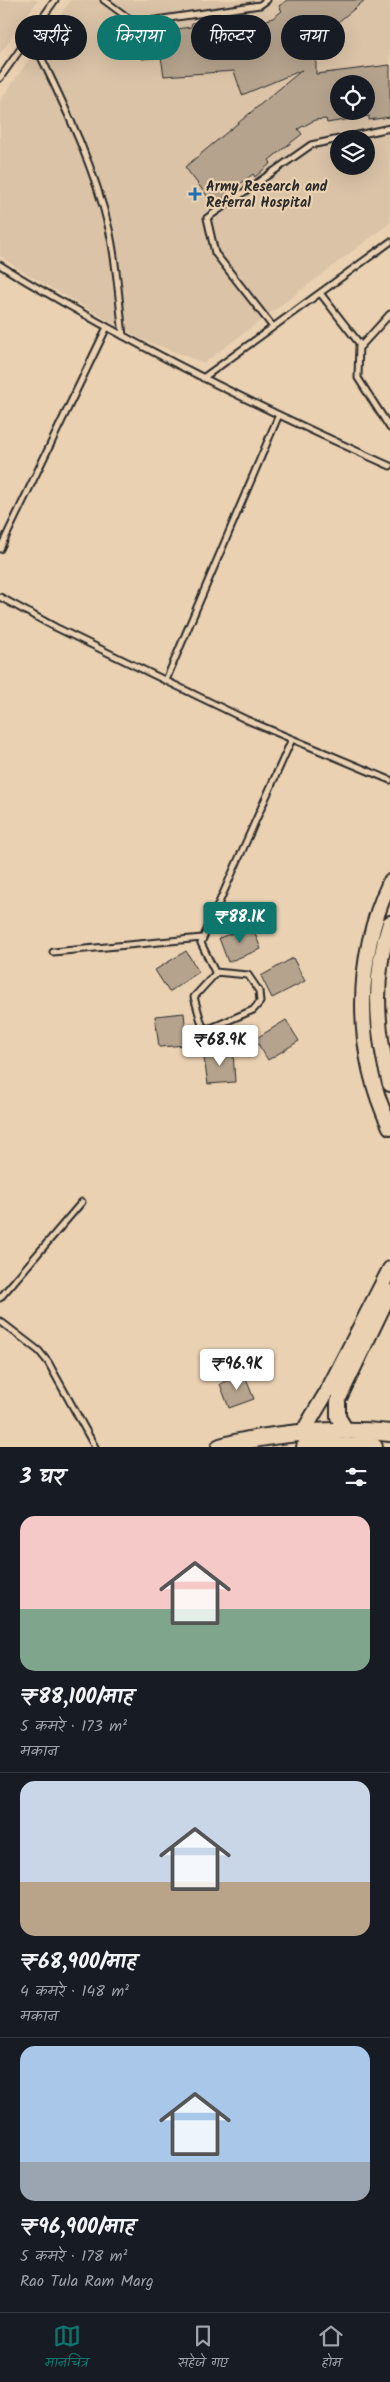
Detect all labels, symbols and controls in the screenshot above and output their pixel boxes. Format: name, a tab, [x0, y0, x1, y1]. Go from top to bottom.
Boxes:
chip: खरीदें	[15, 15, 87, 60]
chip: किराया	[97, 15, 181, 60]
chip: फ़िल्टर	[191, 15, 271, 60]
chip: नया	[281, 15, 345, 60]
map controls	[330, 75, 375, 175]
button: locate	[330, 75, 375, 120]
button: layers	[330, 130, 375, 175]
place label: Army Research and Referral Hospital	[206, 176, 328, 214]
marker: Army Research and Referral Hospital	[188, 187, 202, 201]
pin: ₹88.1K	[199, 902, 281, 944]
text: ₹88.1K	[214, 905, 266, 930]
pin: ₹68.9K	[179, 1024, 261, 1067]
text: ₹68.9K	[193, 1028, 247, 1053]
pin: ₹96.9K	[196, 1348, 278, 1391]
text: ₹96.9K	[211, 1352, 263, 1377]
text: 3 घर	[20, 1461, 64, 1494]
icon: filters	[342, 1463, 370, 1491]
icon: home	[150, 1548, 240, 1638]
text: ₹88,100/माह	[20, 1681, 133, 1714]
text: 5 कमरे · 173 m²	[20, 1714, 127, 1739]
text: मकान	[20, 1739, 57, 1764]
icon: home	[150, 1814, 240, 1904]
text: ₹68,900/माह	[20, 1946, 136, 1979]
text: 4 कमरे · 148 m²	[20, 1979, 129, 2004]
text: मकान	[20, 2004, 57, 2029]
icon: home	[150, 2079, 240, 2169]
text: ₹96,900/माह	[20, 2211, 135, 2244]
text: 5 कमरे · 178 m²	[20, 2244, 127, 2269]
text: Rao Tula Ram Marg	[20, 2269, 154, 2294]
tab: मानचित्र	[45, 2322, 88, 2374]
tab: सहेजे गए	[178, 2322, 228, 2374]
tab: होम	[317, 2322, 345, 2374]

